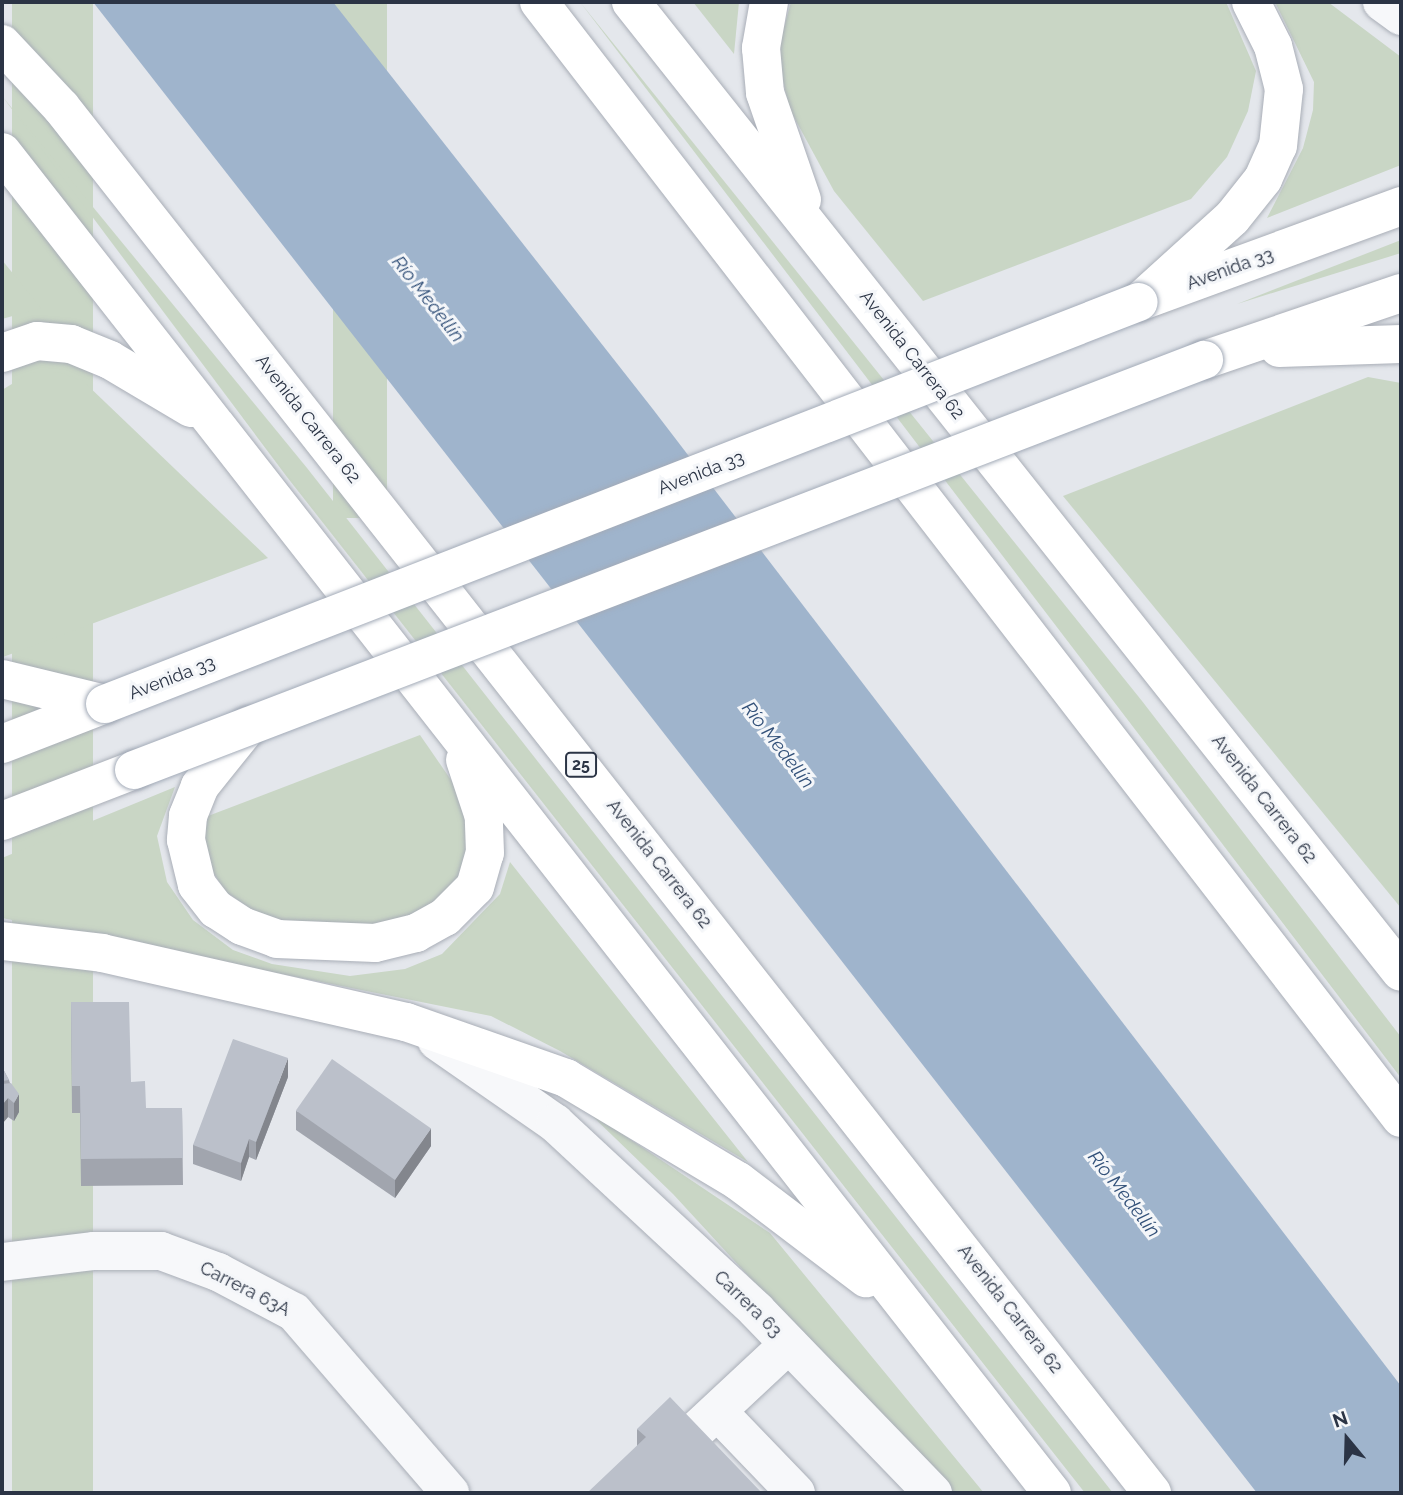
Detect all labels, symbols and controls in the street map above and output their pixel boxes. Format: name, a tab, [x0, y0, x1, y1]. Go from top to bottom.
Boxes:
street label: Avenida 33	[1184, 243, 1276, 295]
water label: Río Medellín	[387, 251, 469, 347]
street label: Avenida Carrera 62	[855, 286, 969, 424]
street label: Avenida Carrera 62	[251, 350, 365, 488]
street label: Avenida 33	[655, 447, 747, 499]
street label: Avenida 33	[126, 652, 218, 704]
water label: Río Medellín	[737, 697, 819, 793]
street label: Avenida Carrera 62	[1207, 730, 1321, 868]
road number: 25	[564, 752, 598, 778]
street label: Avenida Carrera 62	[602, 795, 716, 933]
water label: Río Medellín	[1083, 1146, 1165, 1242]
street label: Avenida Carrera 62	[953, 1240, 1067, 1378]
street label: Carrera 63A	[196, 1257, 294, 1321]
street label: Carrera 63	[709, 1266, 787, 1342]
north arrow	[1312, 1404, 1382, 1474]
text: N	[1330, 1406, 1351, 1432]

